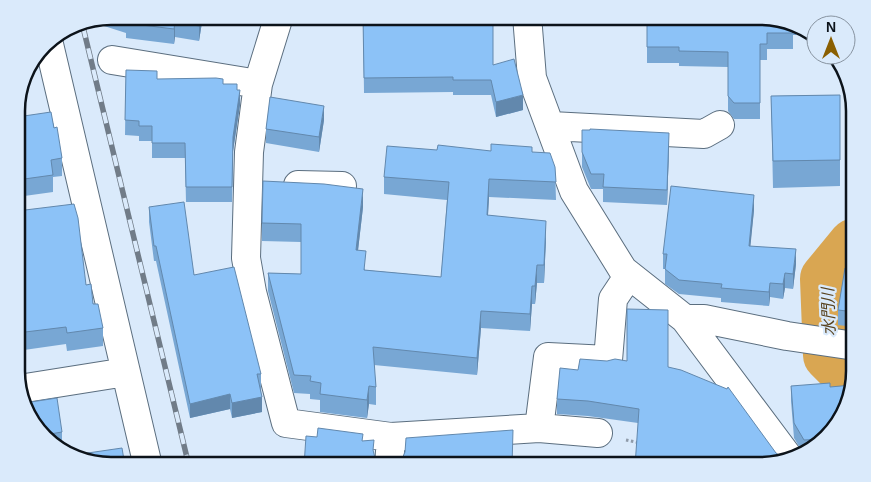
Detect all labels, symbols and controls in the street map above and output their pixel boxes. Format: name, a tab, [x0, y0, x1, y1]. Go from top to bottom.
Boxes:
north arrow	[806, 15, 856, 65]
text: N	[826, 19, 836, 35]
water label: 水門川	[819, 286, 838, 336]

